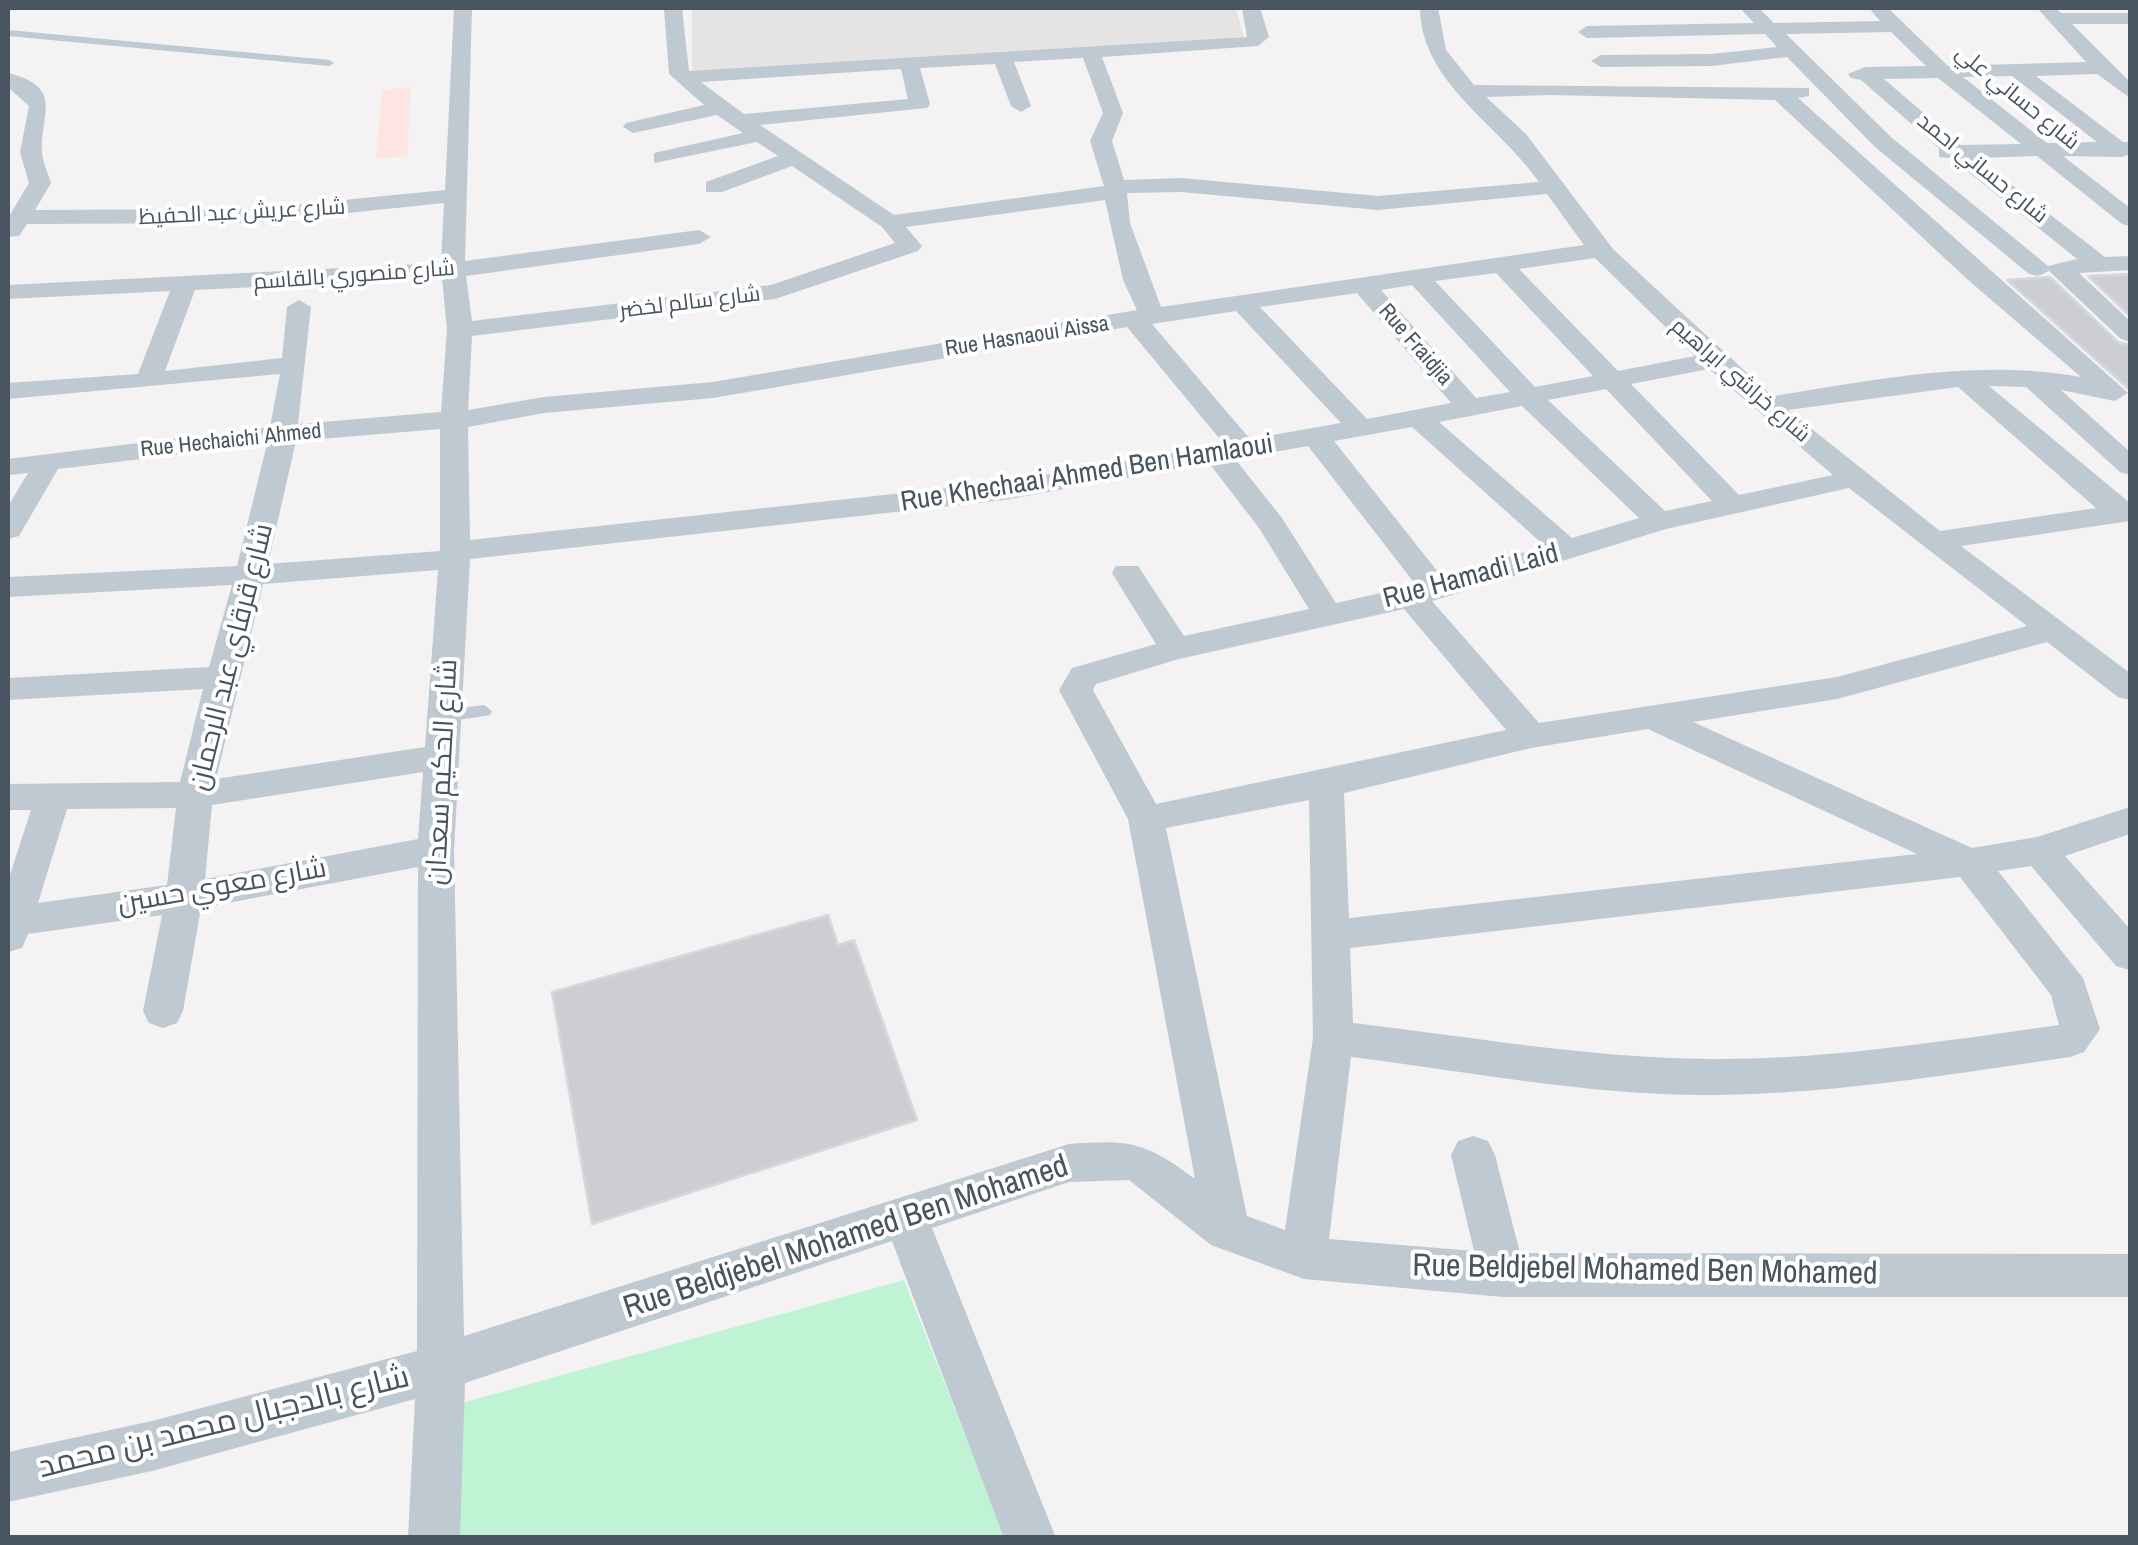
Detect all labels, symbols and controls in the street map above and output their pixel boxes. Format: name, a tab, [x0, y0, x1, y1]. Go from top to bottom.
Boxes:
street label: شارع حساني علي	[1950, 40, 2084, 156]
street label: شارع حساني احمد	[1911, 108, 2053, 230]
street label: شارع عريش عبد الحفيظ	[138, 194, 346, 232]
street label: شارع منصوري بالقاسم	[252, 256, 456, 296]
street label: شارع سالم لخضر	[618, 281, 762, 325]
street label: Rue Fraidjia	[1372, 299, 1458, 391]
street label: Rue Hasnaoui Aissa	[943, 311, 1111, 363]
street label: شارع خراشي ابراهيم	[1665, 313, 1815, 449]
street label: Rue Hechaichi Ahmed	[139, 418, 323, 464]
street label: Rue Khechaai Ahmed Ben Hamlaoui	[898, 428, 1276, 520]
street label: شارع قرقاي عبد الرحمان	[183, 520, 281, 794]
street label: Rue Hamadi Laid	[1380, 537, 1562, 617]
street label: شارع الحكيم سعدان	[420, 658, 466, 886]
street label: شارع معوي حسين	[115, 852, 329, 922]
street label: Rue Beldjebel Mohamed Ben Mohamed	[619, 1148, 1073, 1328]
street label: Rue Beldjebel Mohamed Ben Mohamed	[1412, 1248, 1878, 1294]
street label: شارع بالدجبال محمد بن محمد	[35, 1358, 413, 1488]

